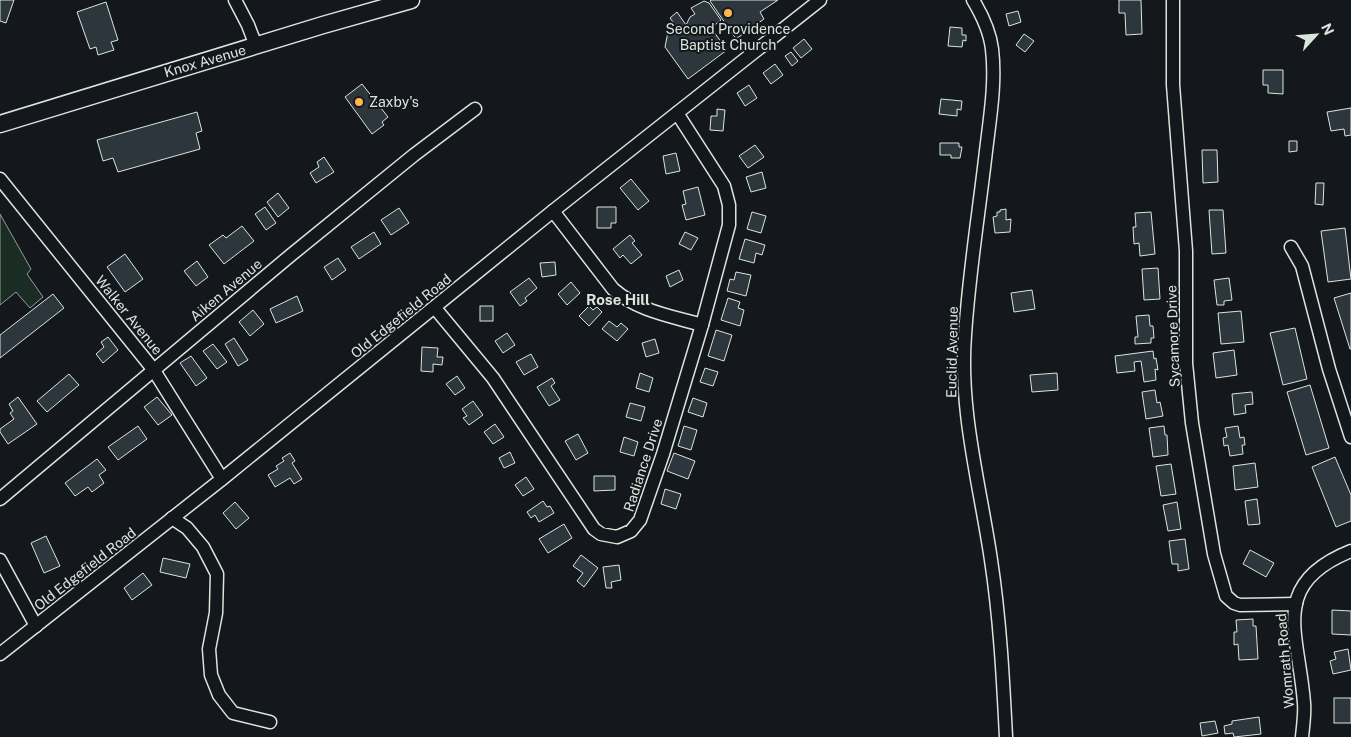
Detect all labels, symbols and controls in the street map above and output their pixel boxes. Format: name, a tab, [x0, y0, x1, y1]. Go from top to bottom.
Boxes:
marker: Second Providence Baptist Church	[722, 7, 734, 19]
north arrow	[1291, 10, 1341, 60]
place label: Second Providence Baptist Church	[665, 21, 791, 53]
text: N	[1318, 21, 1337, 38]
street label: Knox Avenue	[162, 42, 248, 80]
place label: Zaxby's	[369, 94, 419, 110]
marker: Zaxby's	[353, 96, 365, 108]
street label: Aiken Avenue	[187, 255, 265, 325]
street label: Old Edgefield Road	[348, 271, 454, 361]
street label: Walker Avenue	[92, 272, 166, 358]
street label: Sycamore Drive	[1163, 285, 1183, 387]
district label: Rose Hill	[586, 291, 650, 308]
street label: Euclid Avenue	[943, 306, 961, 398]
street label: Radiance Drive	[620, 416, 666, 514]
street label: Old Edgefield Road	[31, 524, 139, 614]
street label: Womrath Road	[1273, 613, 1297, 709]

